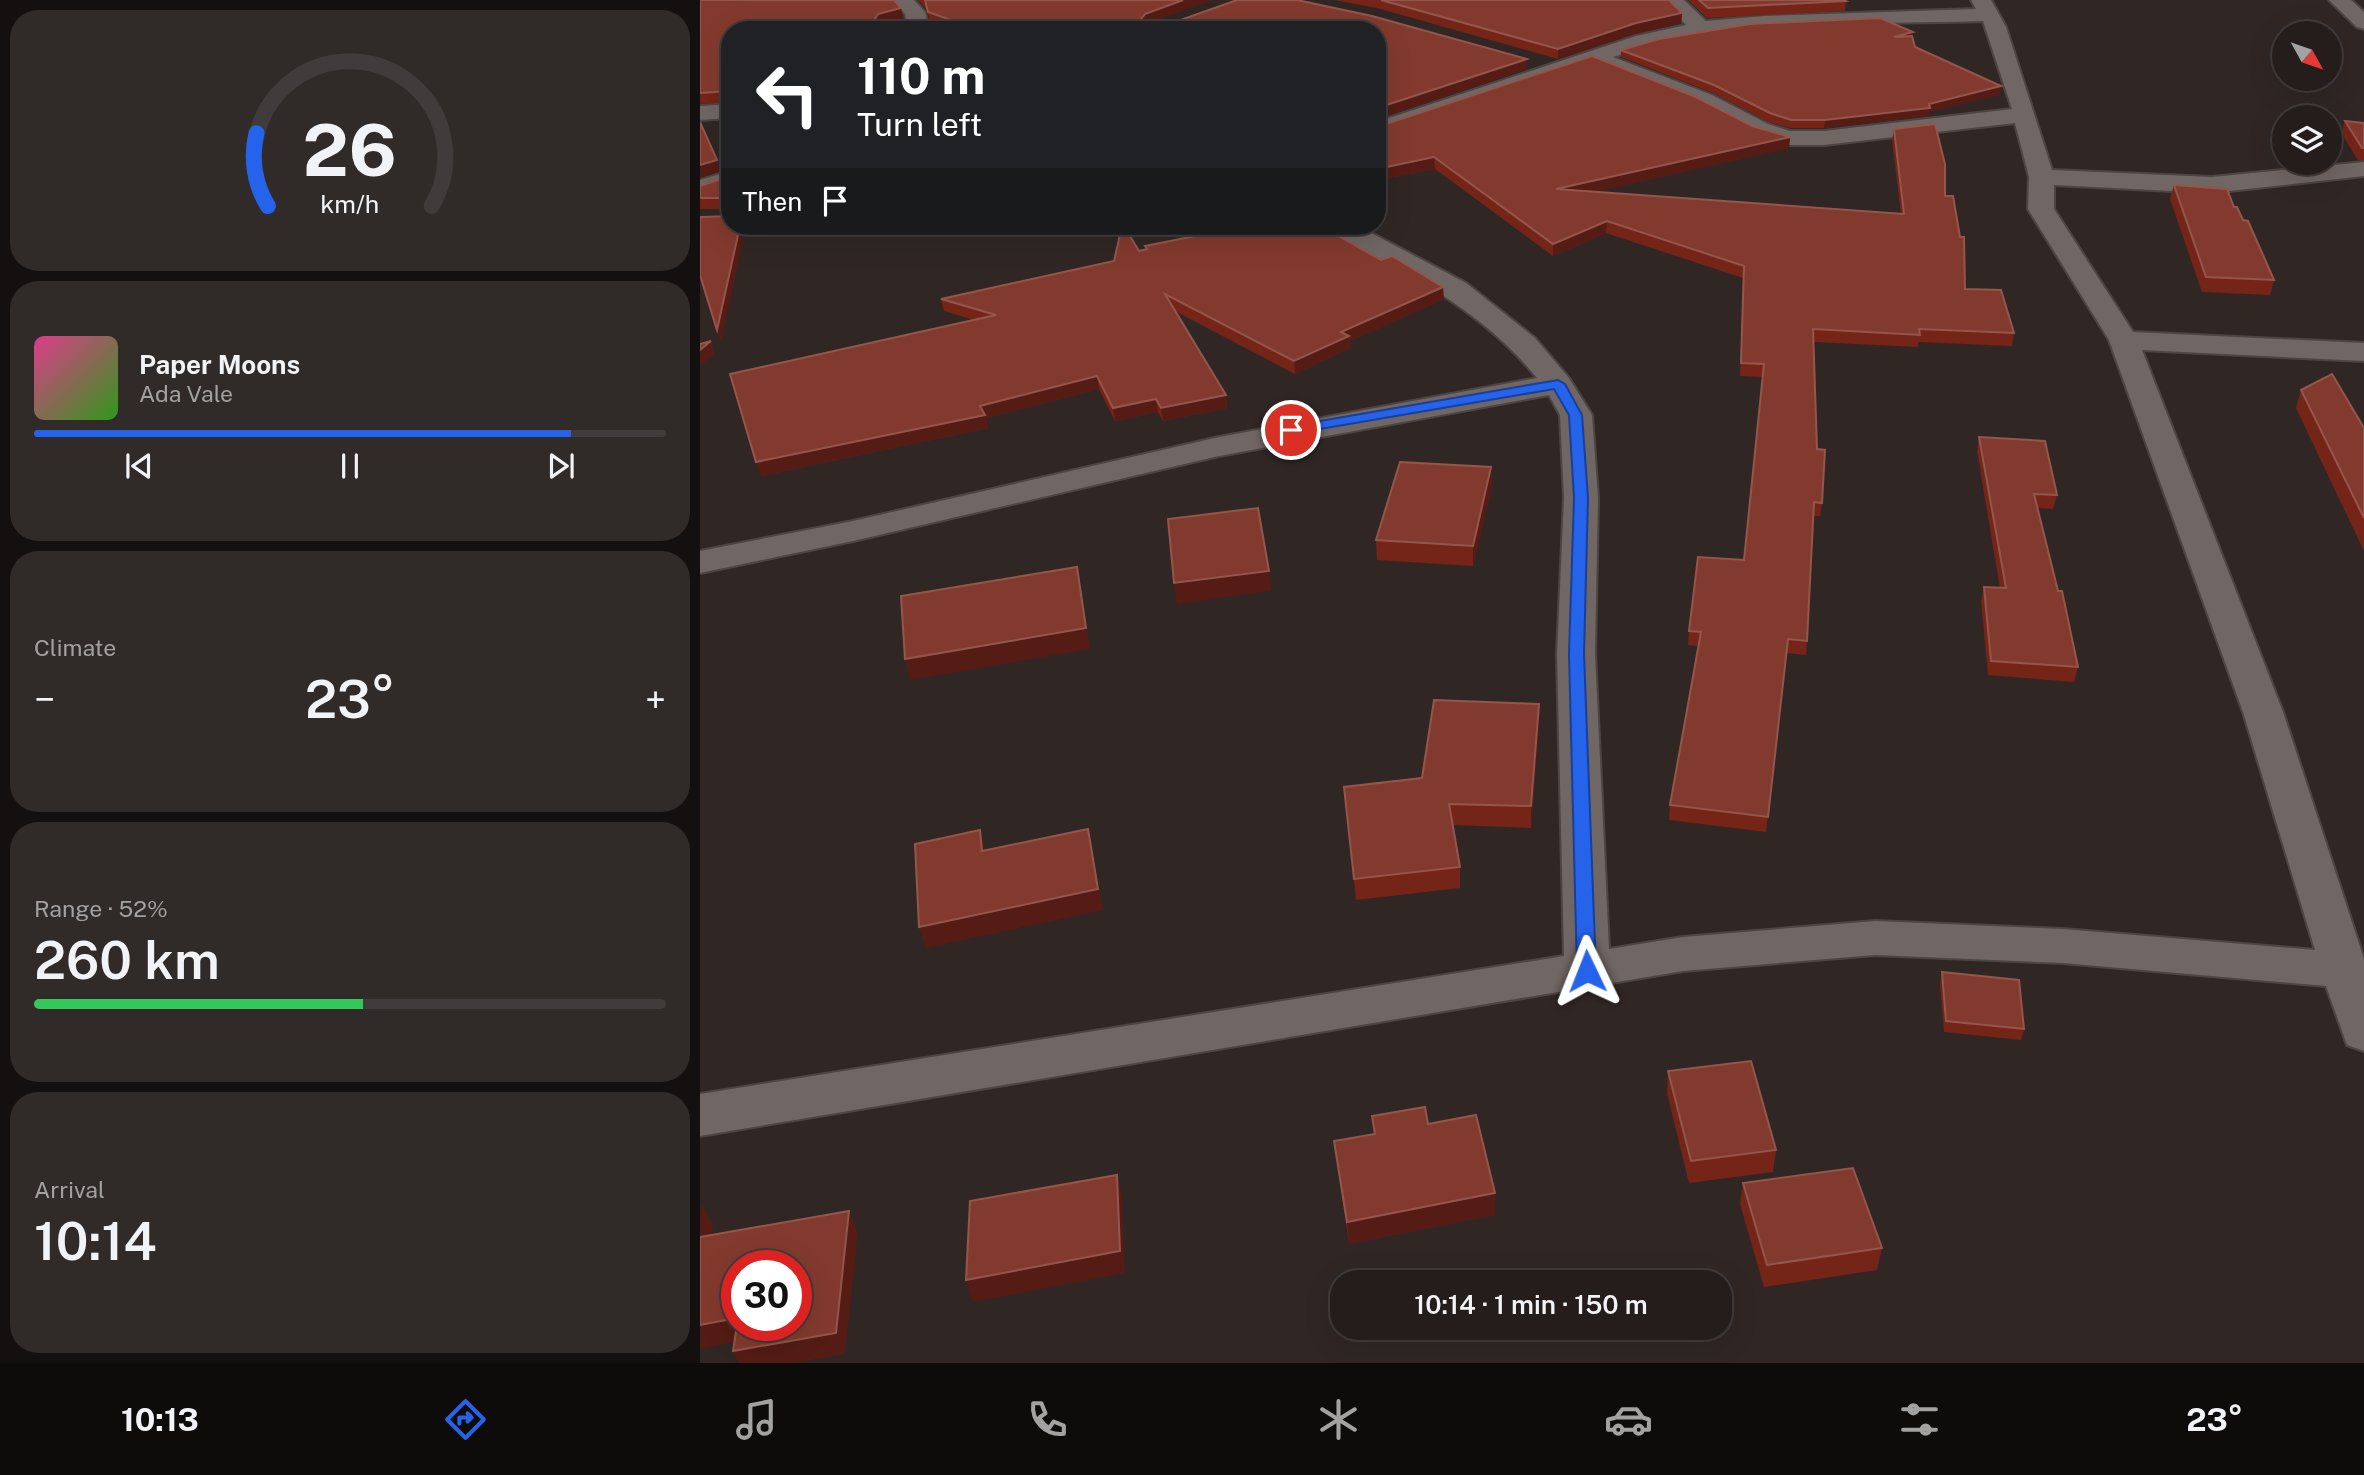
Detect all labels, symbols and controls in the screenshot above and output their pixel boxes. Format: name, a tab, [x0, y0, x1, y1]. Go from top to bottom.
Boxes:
north arrow	[2272, 21, 2342, 91]
map controls	[2272, 21, 2342, 175]
text: 110 m	[857, 47, 985, 105]
icon: left	[742, 49, 833, 140]
button: layers	[2272, 105, 2342, 175]
text: Turn left	[857, 106, 982, 143]
text: 26	[303, 108, 397, 193]
icon: arrive	[816, 182, 854, 220]
text: Then	[742, 186, 802, 217]
text: km/h	[321, 189, 379, 219]
text: Paper Moons	[139, 349, 300, 380]
text: Ada Vale	[139, 380, 233, 407]
pin	[1261, 400, 1321, 460]
icon: arrive	[1272, 411, 1310, 449]
icon: previous	[120, 447, 158, 485]
icon: pause	[331, 447, 369, 485]
icon: next	[542, 447, 580, 485]
text: Climate	[34, 634, 116, 661]
text: 23°	[305, 669, 395, 730]
text: −	[34, 677, 55, 722]
text: +	[645, 677, 666, 722]
text: Range · 52%	[34, 895, 168, 922]
text: 260 km	[34, 930, 220, 991]
position arrow	[1550, 934, 1624, 1008]
text: Arrival	[34, 1176, 105, 1203]
text: 10:14	[34, 1211, 157, 1272]
speed limit sign: 30	[721, 1250, 812, 1341]
text: 10:14 · 1 min · 150 m	[1414, 1289, 1648, 1320]
icon: directions	[441, 1395, 490, 1444]
icon: music	[732, 1395, 781, 1444]
icon: phone	[1023, 1395, 1072, 1444]
icon: climate	[1314, 1395, 1363, 1444]
icon: car	[1604, 1395, 1653, 1444]
icon: filters	[1895, 1395, 1944, 1444]
text: 10:13	[121, 1401, 199, 1438]
text: 23°	[2186, 1401, 2243, 1438]

